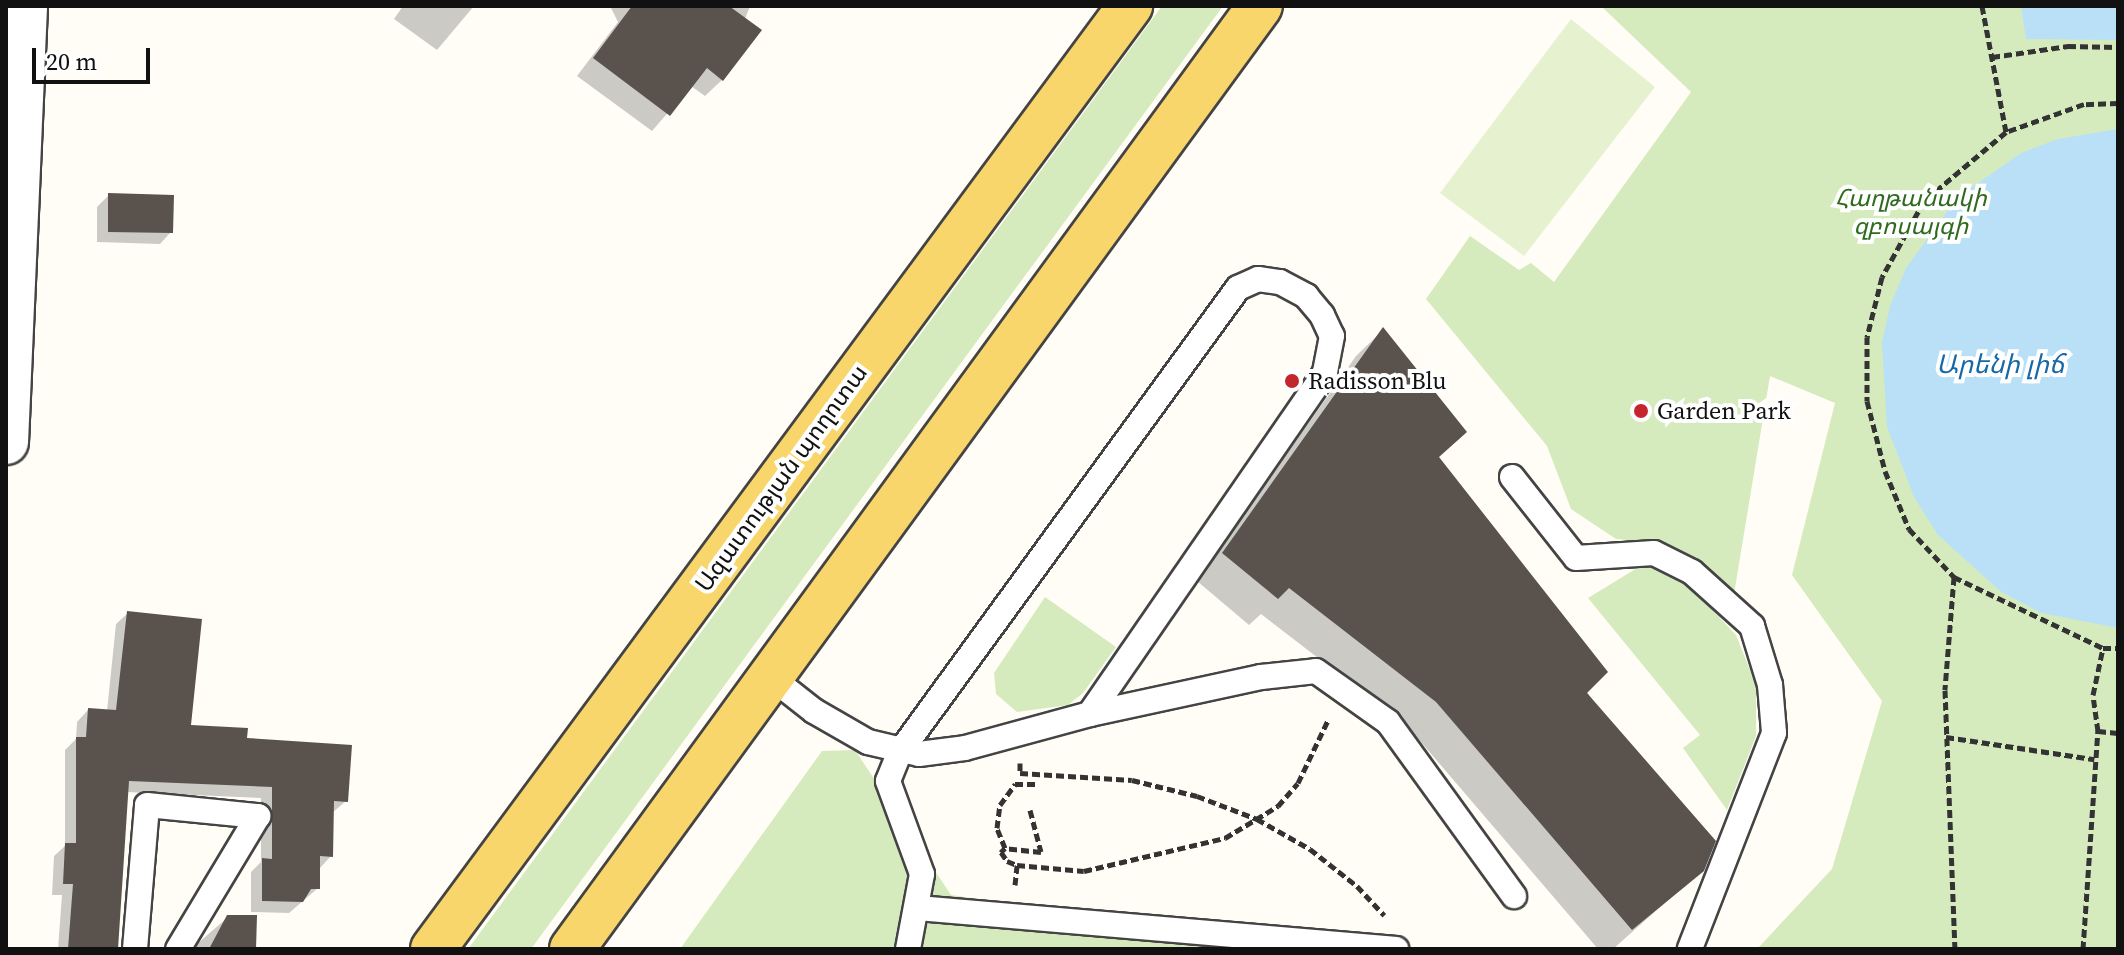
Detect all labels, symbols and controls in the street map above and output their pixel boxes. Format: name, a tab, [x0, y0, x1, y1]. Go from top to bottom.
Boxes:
scale bar	[36, 32, 154, 82]
text: 20 m	[46, 45, 97, 78]
park label: Հաղթանակի զբոսայգի	[1835, 184, 1987, 240]
water label: Արենի լիճ	[1936, 349, 2064, 381]
street label: Ազատության պողոտա	[689, 359, 873, 597]
place label: Radisson Blu	[1308, 367, 1447, 395]
marker: Radisson Blu	[1283, 372, 1301, 390]
place label: Garden Park	[1657, 397, 1791, 425]
marker: Garden Park	[1632, 402, 1650, 420]

